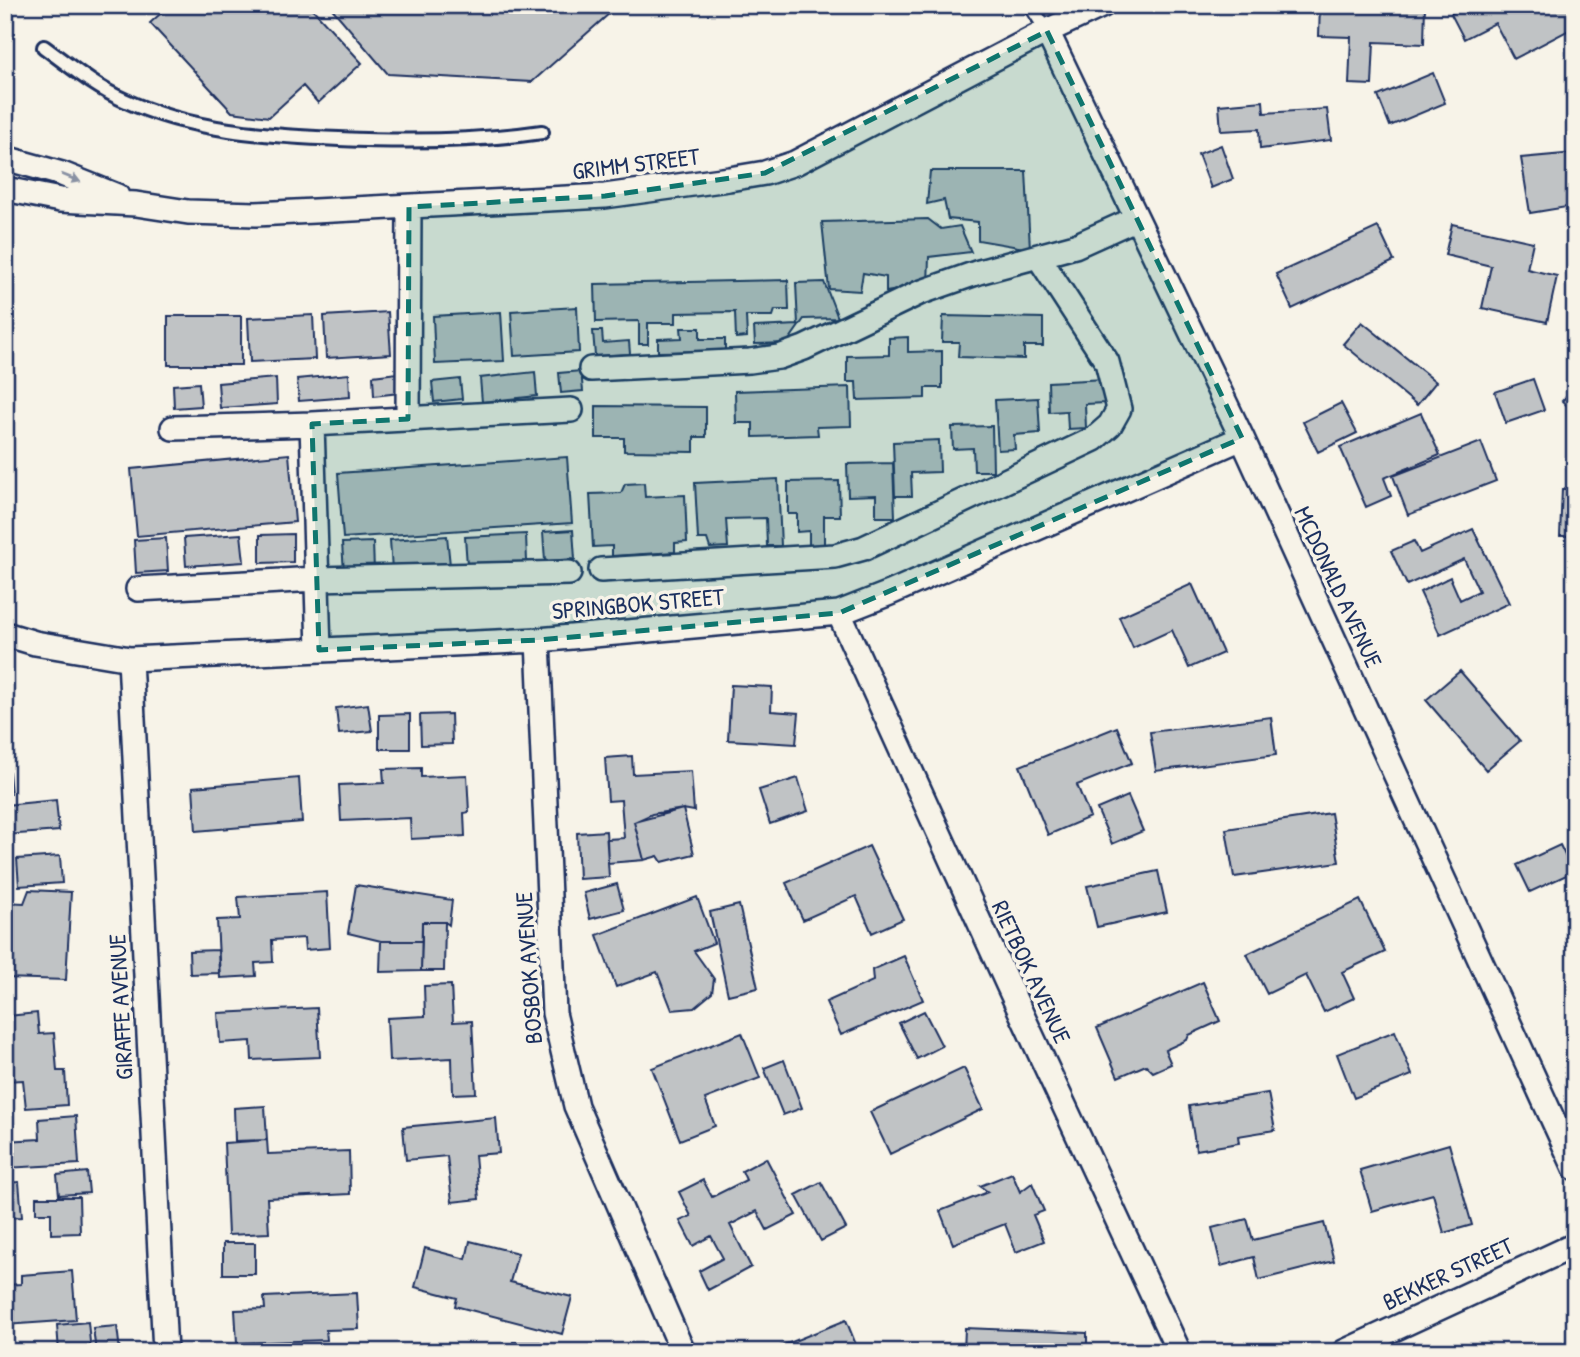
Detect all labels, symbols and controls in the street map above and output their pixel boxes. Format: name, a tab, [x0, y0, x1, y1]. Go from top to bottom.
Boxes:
street label: GRIMM STREET	[571, 139, 702, 187]
one-way arrow	[60, 172, 81, 183]
street label: MCDONALD AVENUE	[1287, 501, 1391, 673]
street label: SPRINGBOK STREET	[551, 579, 726, 626]
street label: BOSBOK AVENUE	[507, 891, 549, 1045]
street label: RIETBOK AVENUE	[985, 895, 1079, 1049]
street label: GIRAFFE AVENUE	[100, 933, 140, 1081]
street label: BEKKER STREET	[1377, 1229, 1519, 1317]

